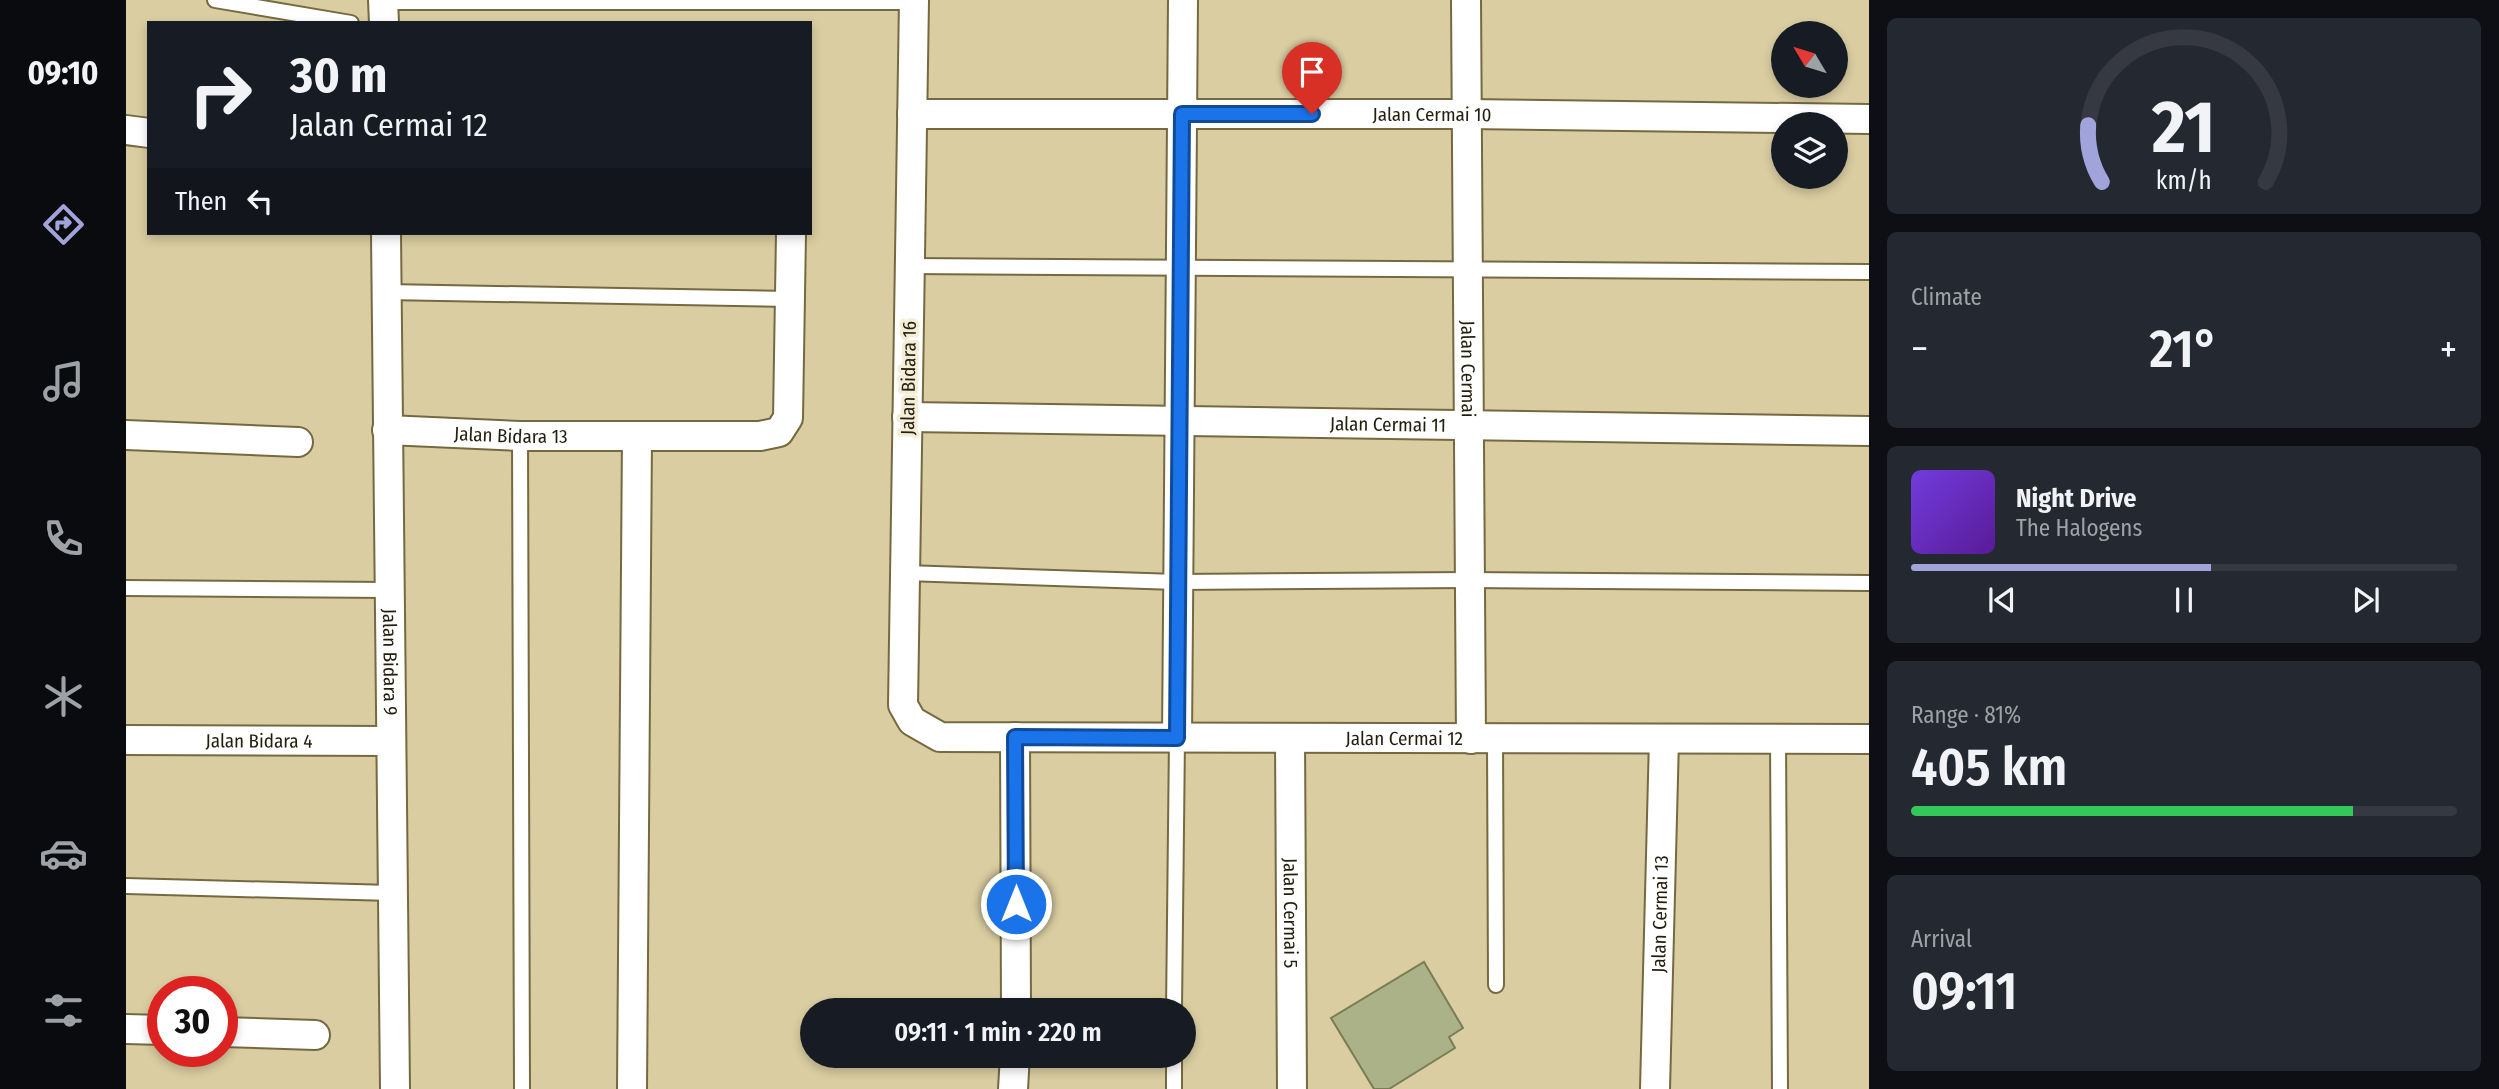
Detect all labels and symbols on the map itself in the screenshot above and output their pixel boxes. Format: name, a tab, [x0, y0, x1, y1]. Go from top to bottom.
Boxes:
north arrow	[1771, 21, 1848, 98]
pin	[1282, 42, 1342, 114]
street label: Jalan Cermai 10	[1373, 103, 1492, 126]
street label: Jalan Cermai	[1456, 320, 1480, 418]
street label: Jalan Bidara 16	[896, 321, 921, 435]
street label: Jalan Cermai 11	[1330, 412, 1446, 437]
street label: Jalan Bidara 13	[454, 422, 568, 448]
street label: Jalan Bidara 9	[378, 608, 402, 715]
street label: Jalan Cermai 12	[1346, 727, 1463, 750]
street label: Jalan Bidara 4	[206, 729, 312, 753]
street label: Jalan Cermai 13	[1647, 855, 1673, 973]
street label: Jalan Cermai 5	[1279, 858, 1302, 968]
position arrow	[979, 867, 1053, 941]
speed limit sign: 30	[147, 976, 238, 1067]

